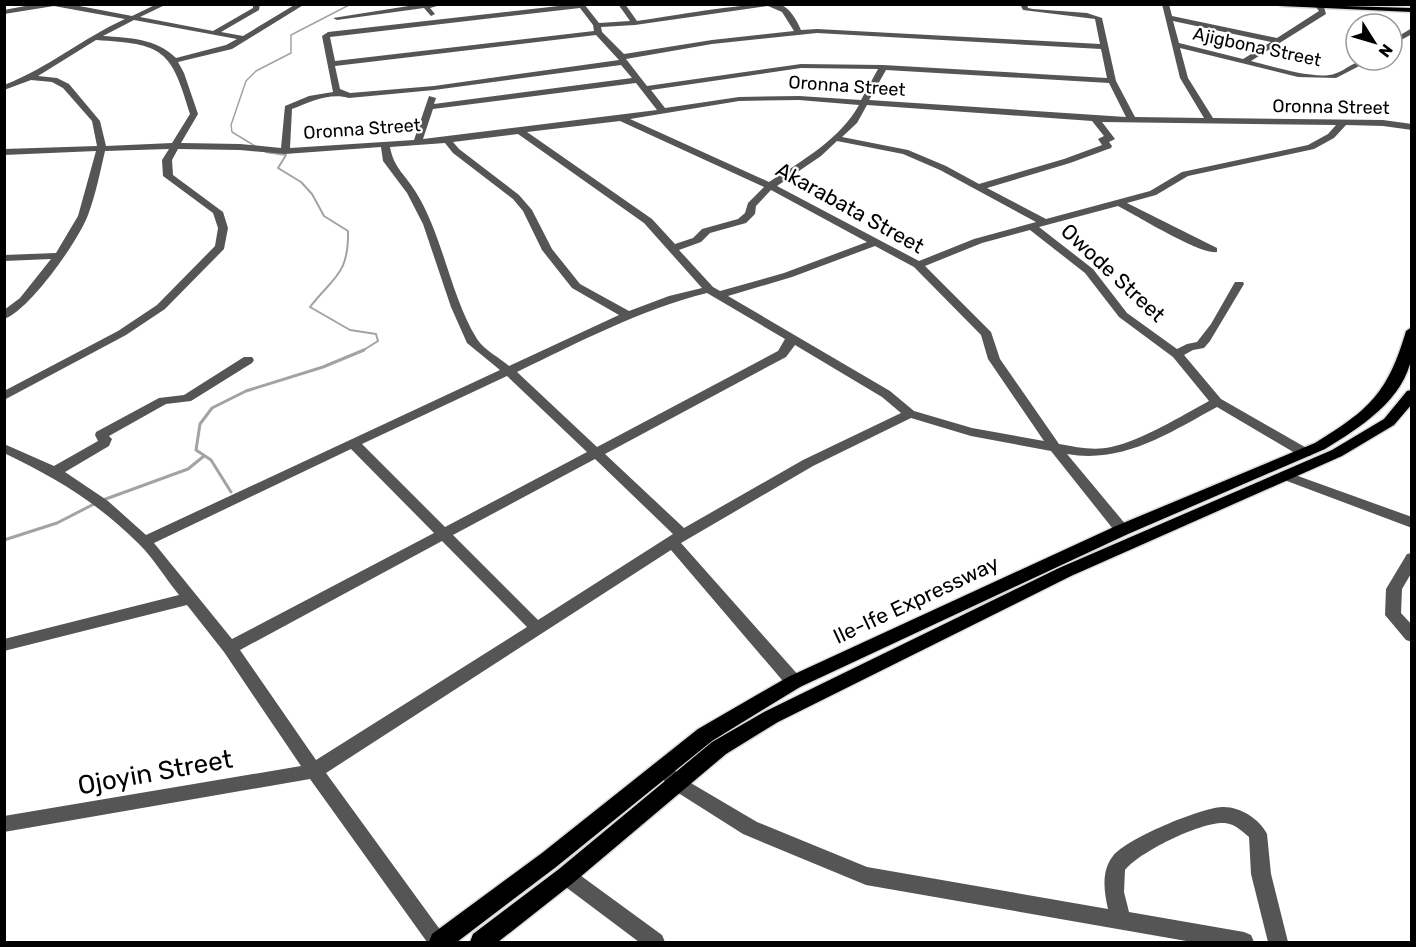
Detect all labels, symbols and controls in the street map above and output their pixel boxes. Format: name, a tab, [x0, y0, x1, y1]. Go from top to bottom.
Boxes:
north arrow	[1344, 12, 1404, 72]
street label: Ajigbona Street	[1191, 23, 1323, 71]
text: N	[1375, 40, 1397, 61]
street label: Oronna Street	[788, 71, 906, 101]
street label: Oronna Street	[1272, 95, 1390, 119]
street label: Oronna Street	[303, 114, 421, 144]
street label: Akarabata Street	[772, 157, 929, 259]
street label: Owode Street	[1056, 218, 1170, 327]
street label: Ile-Ife Expressway	[829, 550, 1003, 649]
street label: Ojoyin Street	[75, 744, 235, 801]

